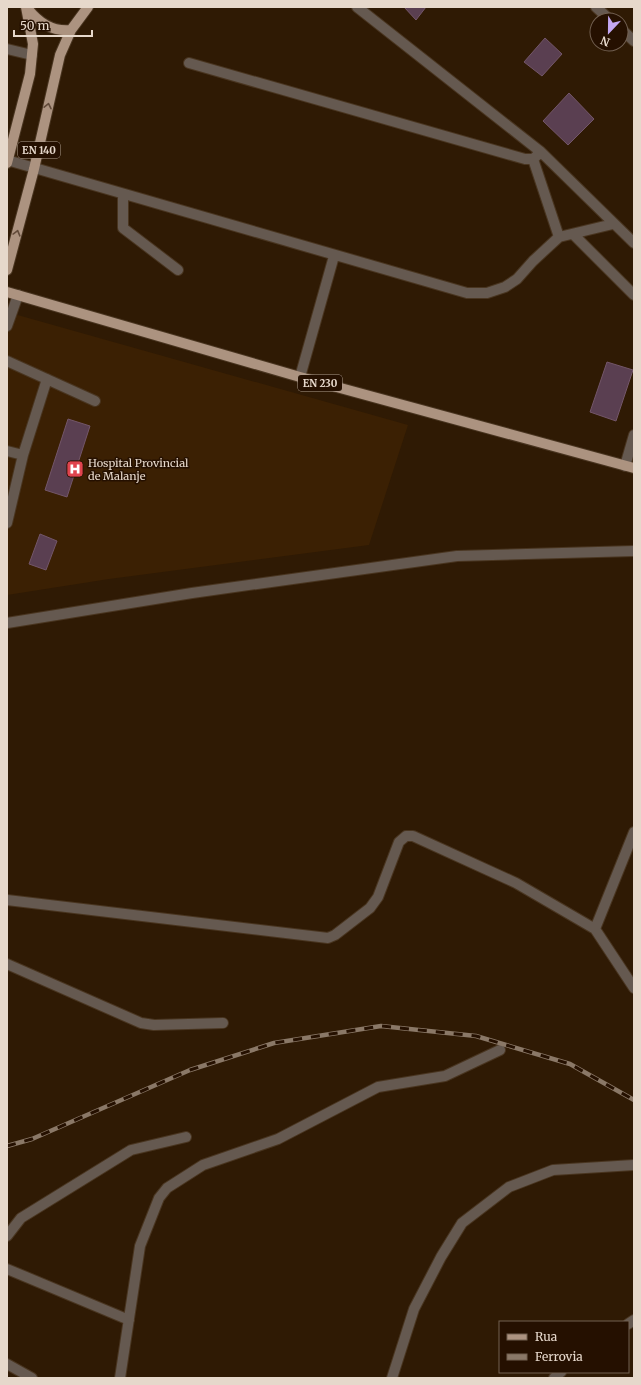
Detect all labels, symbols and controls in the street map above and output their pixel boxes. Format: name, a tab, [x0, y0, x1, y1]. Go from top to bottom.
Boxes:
scale bar	[14, 12, 92, 38]
north arrow	[589, 12, 629, 52]
text: 50 m	[20, 18, 49, 33]
text: N	[598, 33, 612, 49]
one-way arrow	[43, 103, 51, 110]
road number: EN 140	[18, 142, 60, 158]
one-way arrow	[12, 229, 21, 236]
road number: EN 230	[298, 375, 342, 391]
place label: Hospital Provincial de Malanje	[88, 456, 189, 483]
hospital icon: Hospital Provincial de Malanje	[65, 459, 85, 479]
legend	[499, 1321, 629, 1373]
text: Rua	[535, 1329, 558, 1344]
text: Ferrovia	[535, 1349, 583, 1364]

